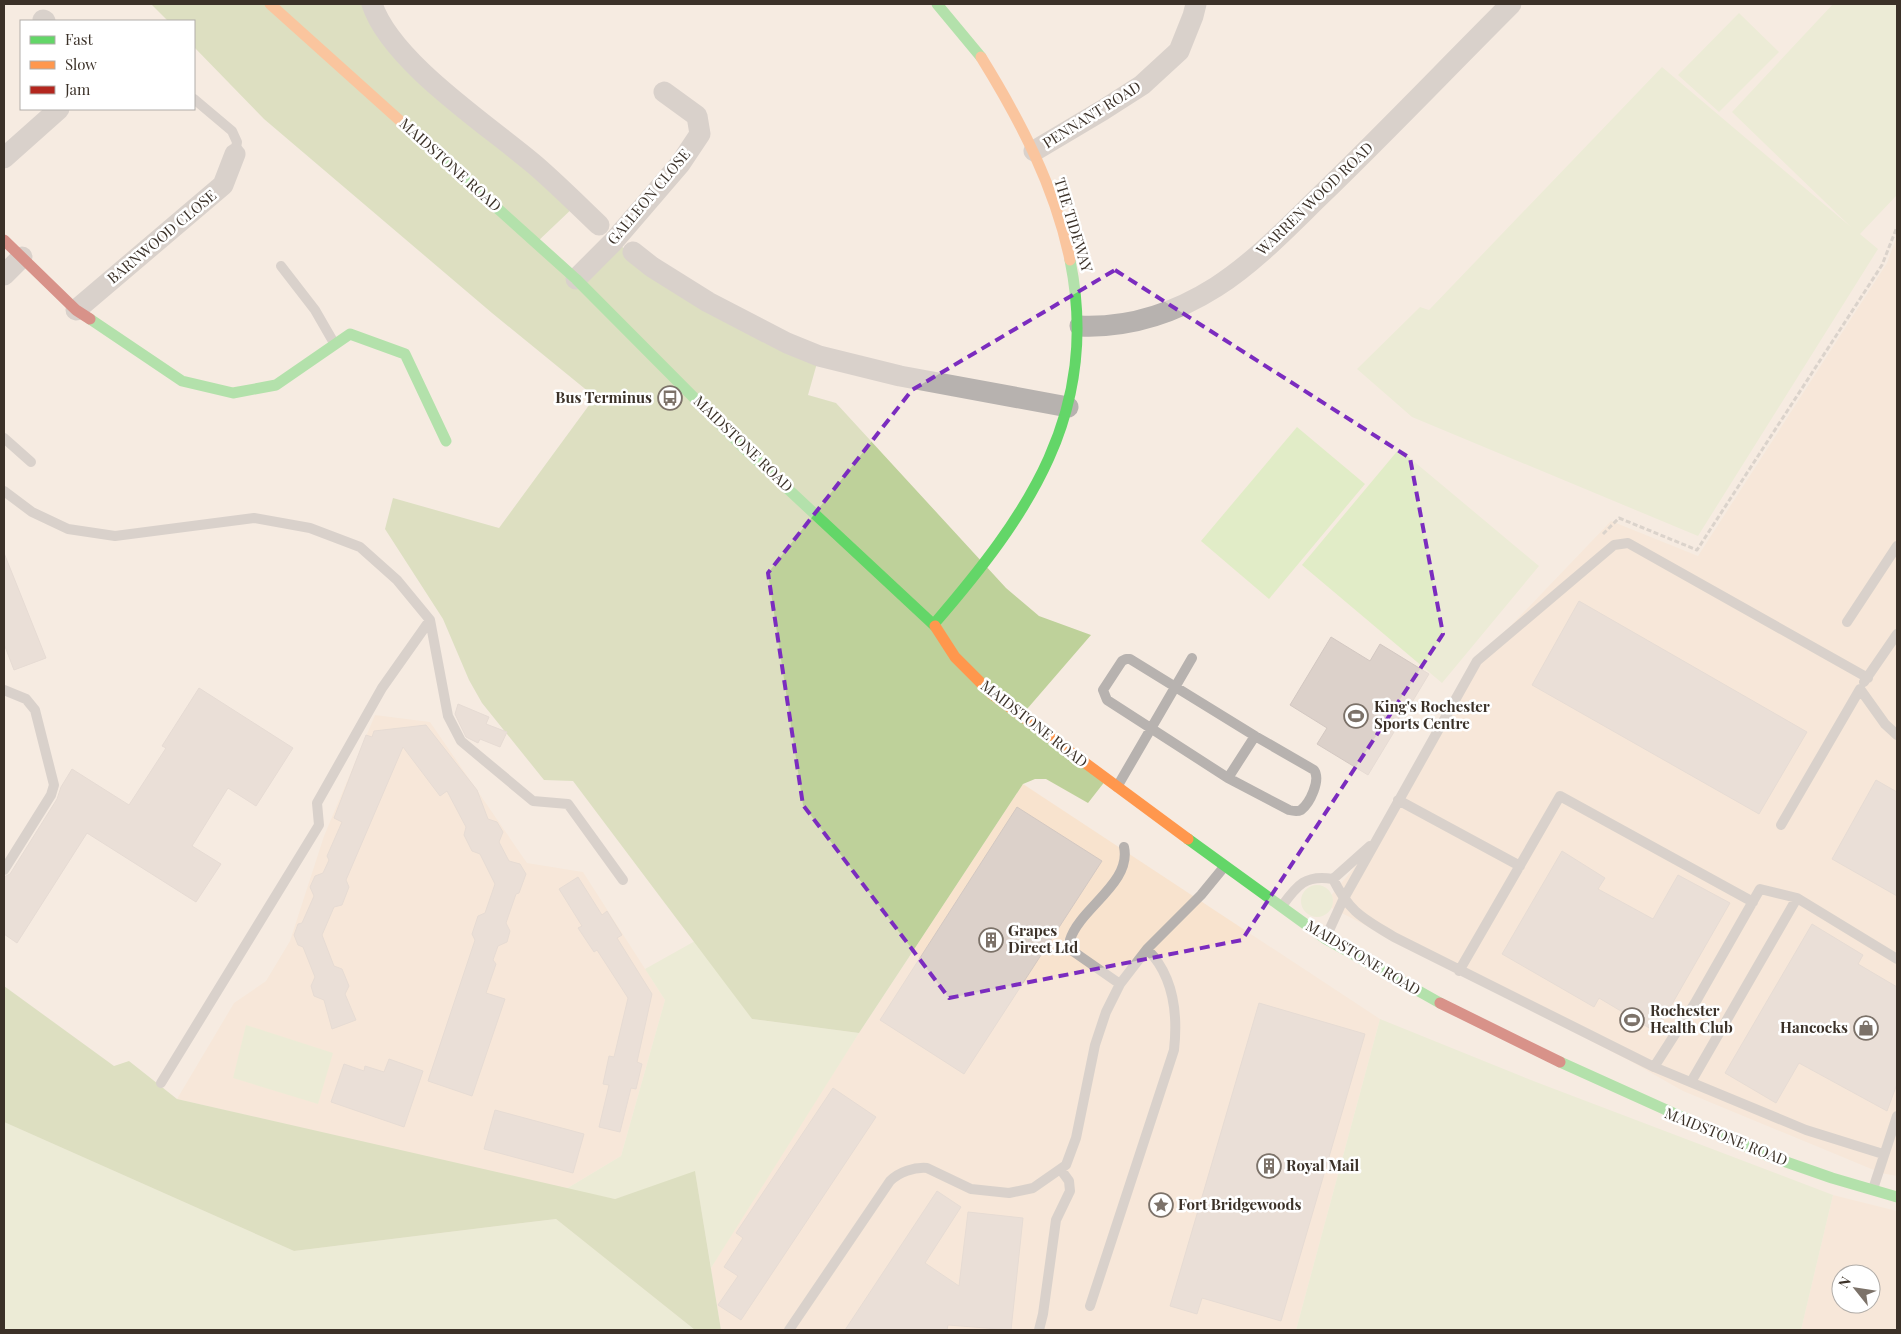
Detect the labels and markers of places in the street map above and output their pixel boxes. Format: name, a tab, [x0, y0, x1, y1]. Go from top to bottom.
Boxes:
bus stop icon: Bus Terminus	[657, 385, 683, 411]
place label: Bus Terminus	[555, 387, 652, 407]
place label: King's Rochester Sports Centre	[1374, 696, 1490, 733]
sports icon: King's Rochester Sports Centre	[1343, 703, 1369, 729]
place label: Grapes Direct Ltd	[1008, 920, 1078, 957]
building icon: Grapes Direct Ltd	[978, 927, 1004, 953]
place label: Rochester Health Club	[1650, 1000, 1733, 1037]
sports icon: Rochester Health Club	[1619, 1007, 1645, 1033]
shop icon: Hancocks	[1853, 1015, 1879, 1041]
place label: Hancocks	[1780, 1017, 1848, 1037]
building icon: Royal Mail	[1256, 1153, 1282, 1179]
place label: Royal Mail	[1286, 1155, 1360, 1175]
place icon: Fort Bridgewoods	[1148, 1192, 1174, 1218]
place label: Fort Bridgewoods	[1178, 1194, 1301, 1214]

